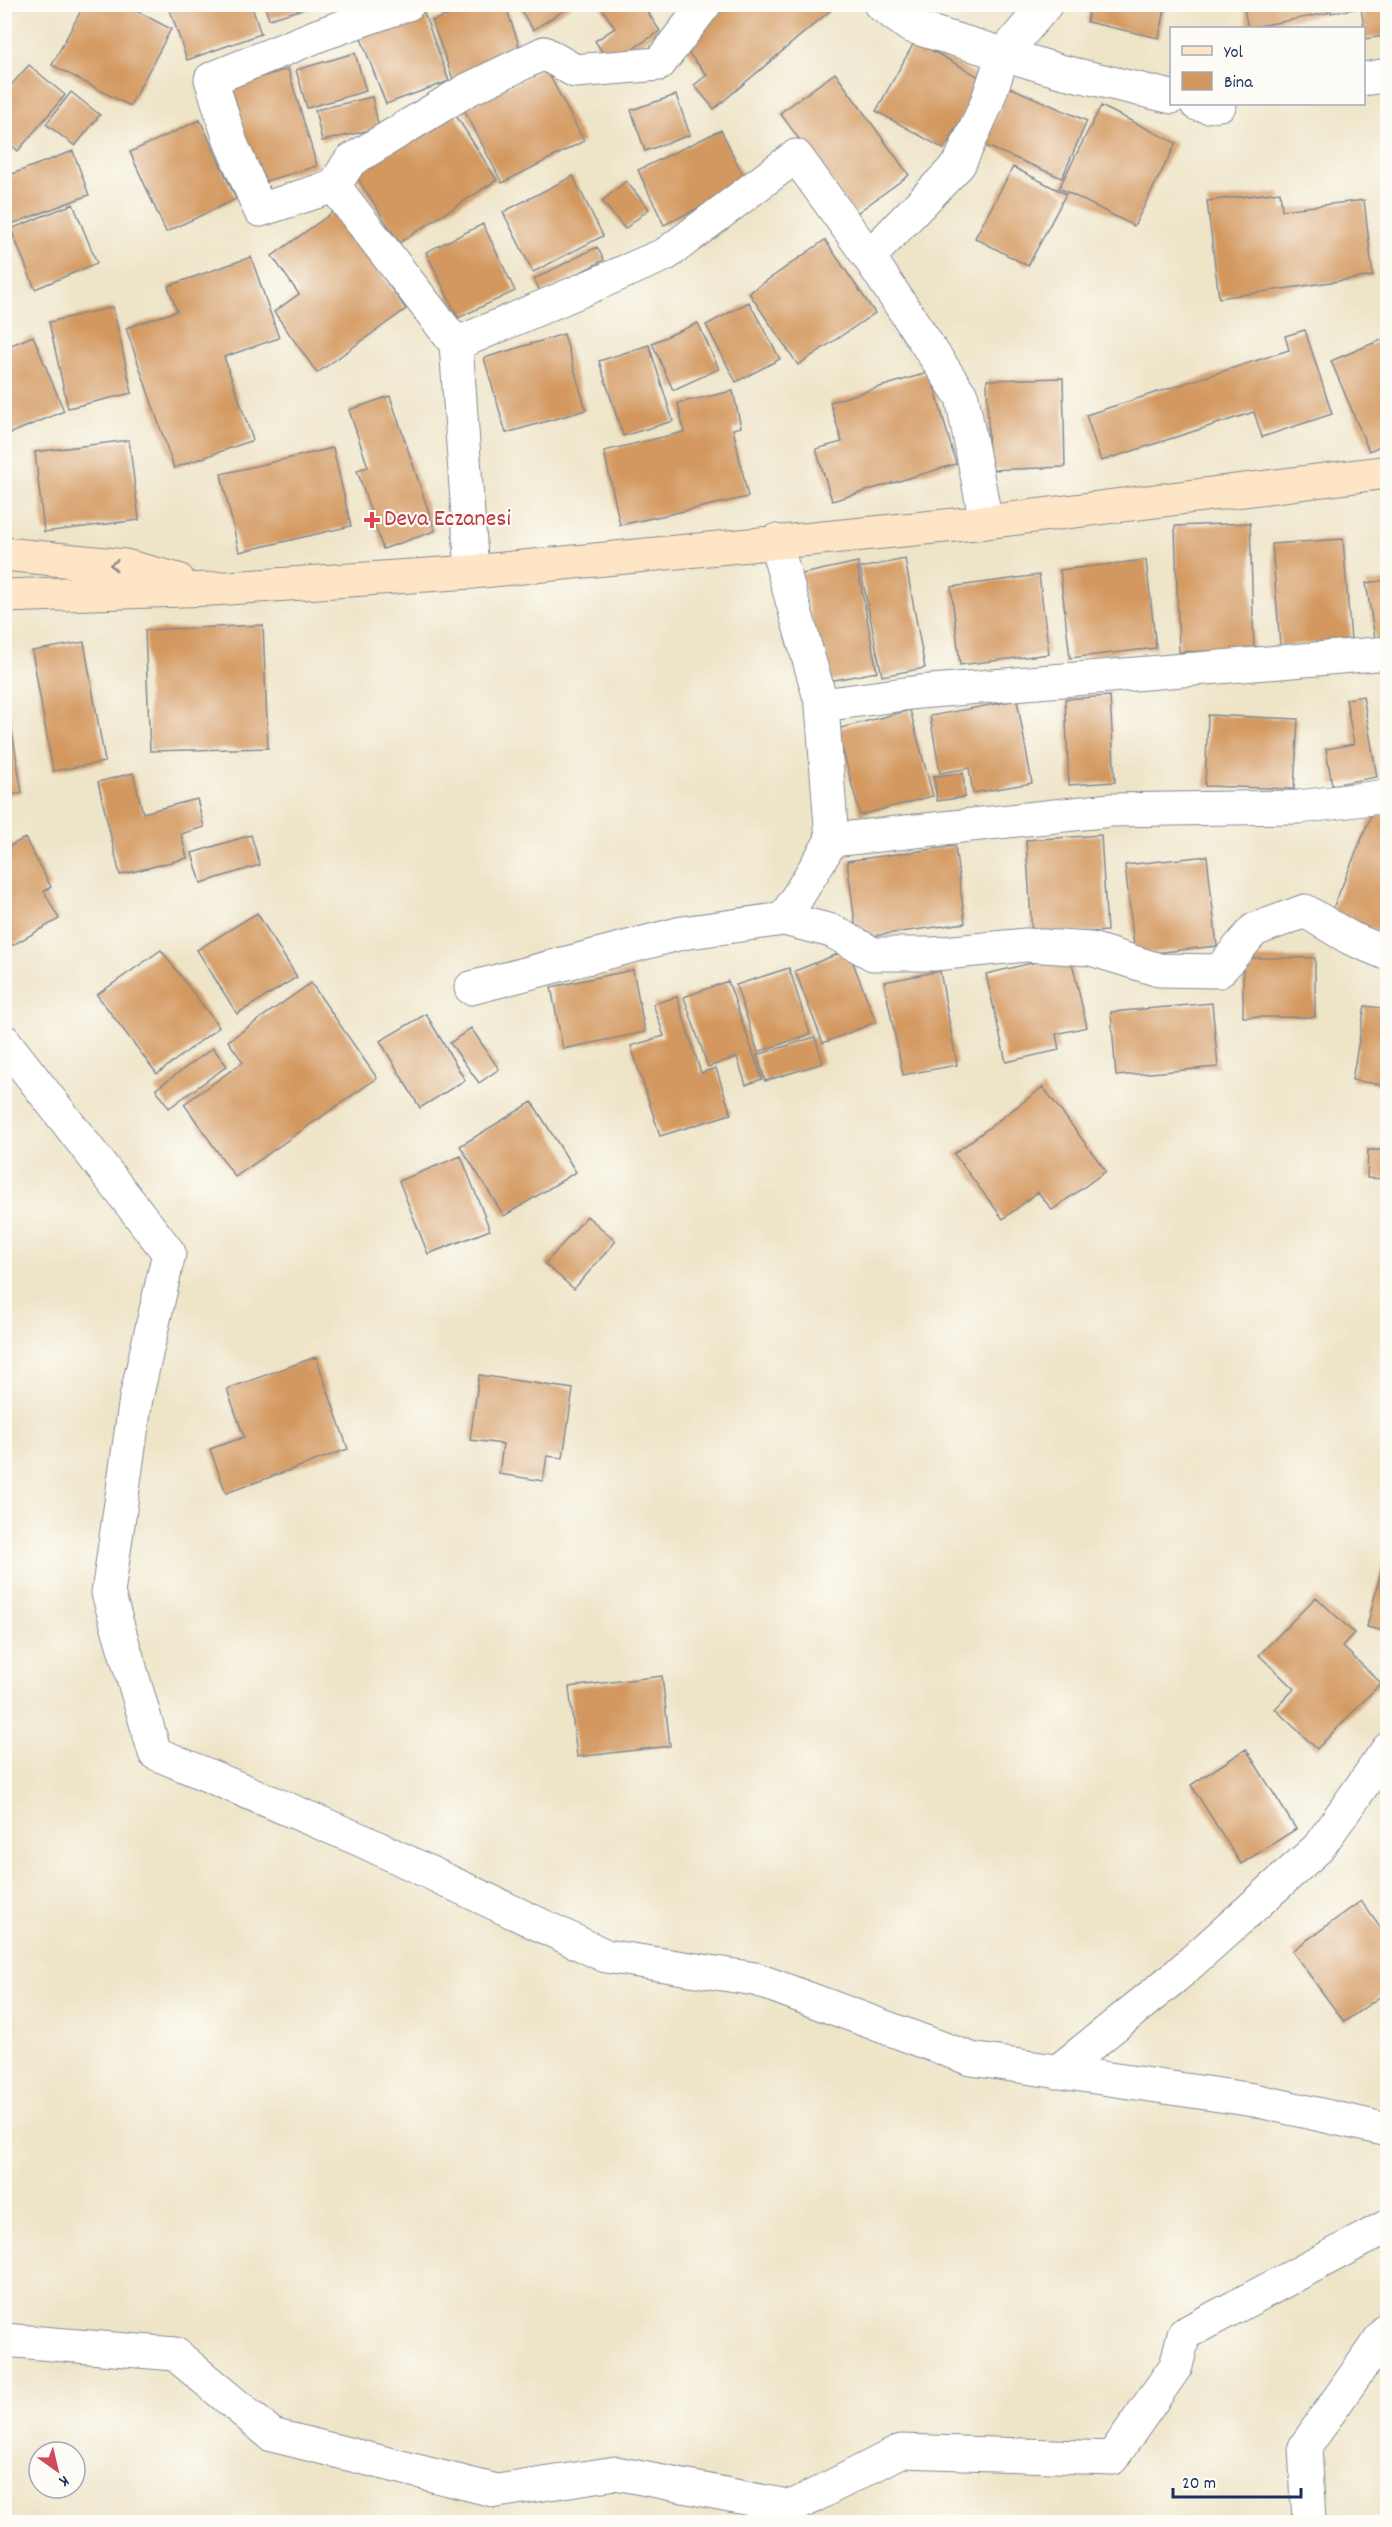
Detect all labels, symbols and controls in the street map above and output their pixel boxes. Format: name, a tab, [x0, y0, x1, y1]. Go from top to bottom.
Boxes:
legend	[1170, 27, 1365, 105]
text: Yol	[1224, 41, 1244, 66]
text: Bina	[1224, 71, 1253, 96]
place label: Deva Eczanesi	[384, 503, 511, 537]
marker: Deva Eczanesi	[365, 513, 379, 527]
one-way arrow	[110, 559, 119, 572]
north arrow	[27, 2440, 87, 2500]
scale bar	[1173, 2461, 1300, 2499]
text: K	[54, 2469, 73, 2492]
text: 20 m	[1182, 2472, 1216, 2497]

